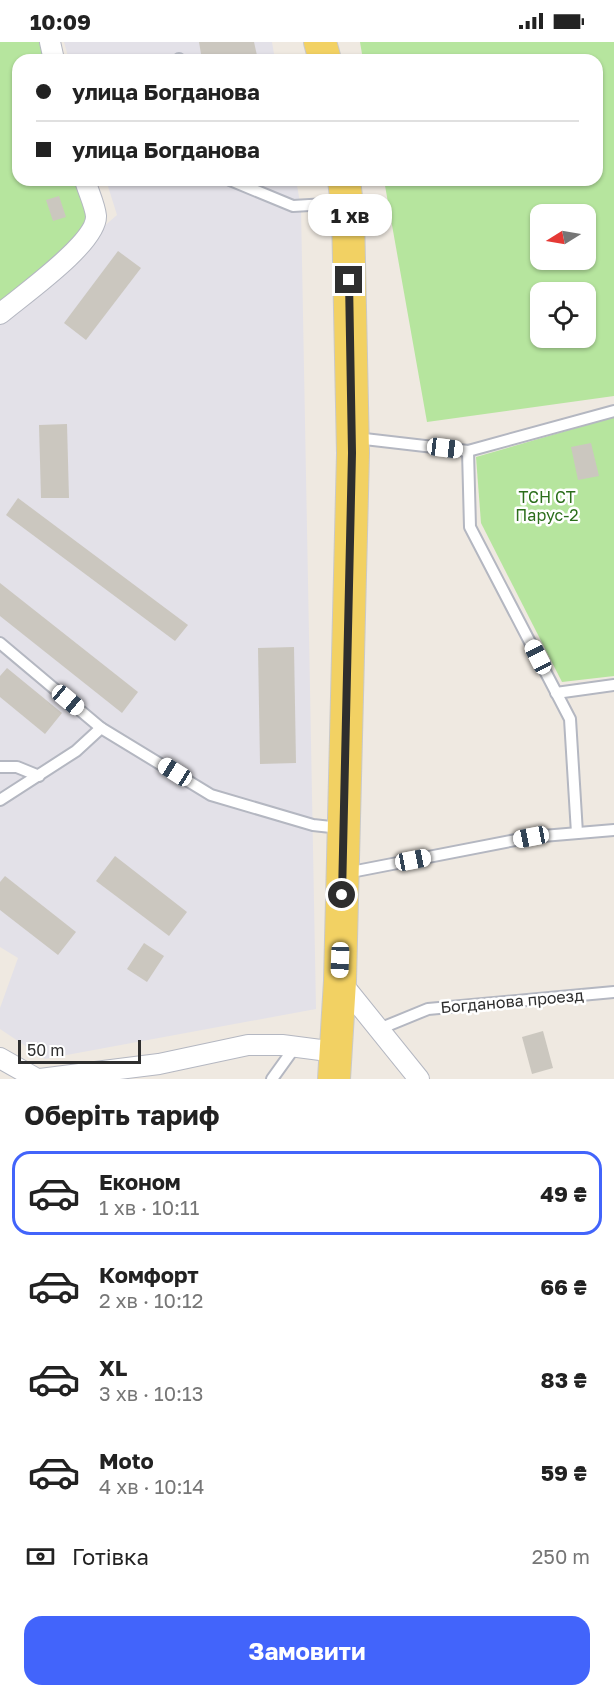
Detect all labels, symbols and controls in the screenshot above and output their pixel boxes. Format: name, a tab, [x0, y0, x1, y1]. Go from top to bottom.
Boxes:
text: 10:09	[30, 8, 91, 35]
text: улица Богданова	[72, 78, 260, 105]
text: улица Богданова	[72, 136, 260, 163]
callout: 1 хв	[307, 193, 391, 235]
text: 1 хв	[331, 203, 369, 227]
north arrow	[530, 204, 596, 270]
map controls	[530, 204, 596, 348]
route end	[335, 266, 362, 293]
button: locate	[530, 282, 596, 348]
car	[426, 437, 464, 459]
park label: ТСН СТ Парус-2	[515, 487, 579, 525]
car	[522, 637, 554, 677]
car	[48, 682, 88, 718]
car	[155, 755, 195, 789]
car	[512, 825, 550, 849]
car	[394, 848, 432, 872]
route start	[328, 881, 355, 908]
car	[330, 942, 350, 978]
street label: Богданова проезд	[440, 985, 585, 1017]
scale bar	[18, 1037, 141, 1064]
text: 50 m	[27, 1040, 64, 1060]
text: Оберіть тариф	[24, 1099, 220, 1131]
icon: car	[27, 1166, 81, 1220]
text: Економ	[99, 1168, 181, 1195]
text: 49 ₴	[540, 1180, 587, 1207]
text: 1 хв · 10:11	[99, 1195, 200, 1219]
icon: car	[27, 1259, 81, 1313]
text: Комфорт	[99, 1261, 199, 1288]
text: 66 ₴	[540, 1273, 587, 1300]
text: 2 хв · 10:12	[99, 1288, 203, 1312]
icon: car	[27, 1352, 81, 1406]
text: XL	[99, 1354, 127, 1381]
text: 83 ₴	[541, 1366, 587, 1393]
text: 3 хв · 10:13	[99, 1381, 204, 1405]
icon: car	[27, 1445, 81, 1499]
text: Moto	[99, 1447, 154, 1474]
text: 59 ₴	[541, 1459, 587, 1486]
text: 4 хв · 10:14	[99, 1474, 205, 1498]
icon: cash	[24, 1540, 57, 1573]
text: Готівка	[72, 1543, 149, 1570]
text: 250 m	[532, 1544, 590, 1568]
button: Замовити	[24, 1616, 590, 1685]

